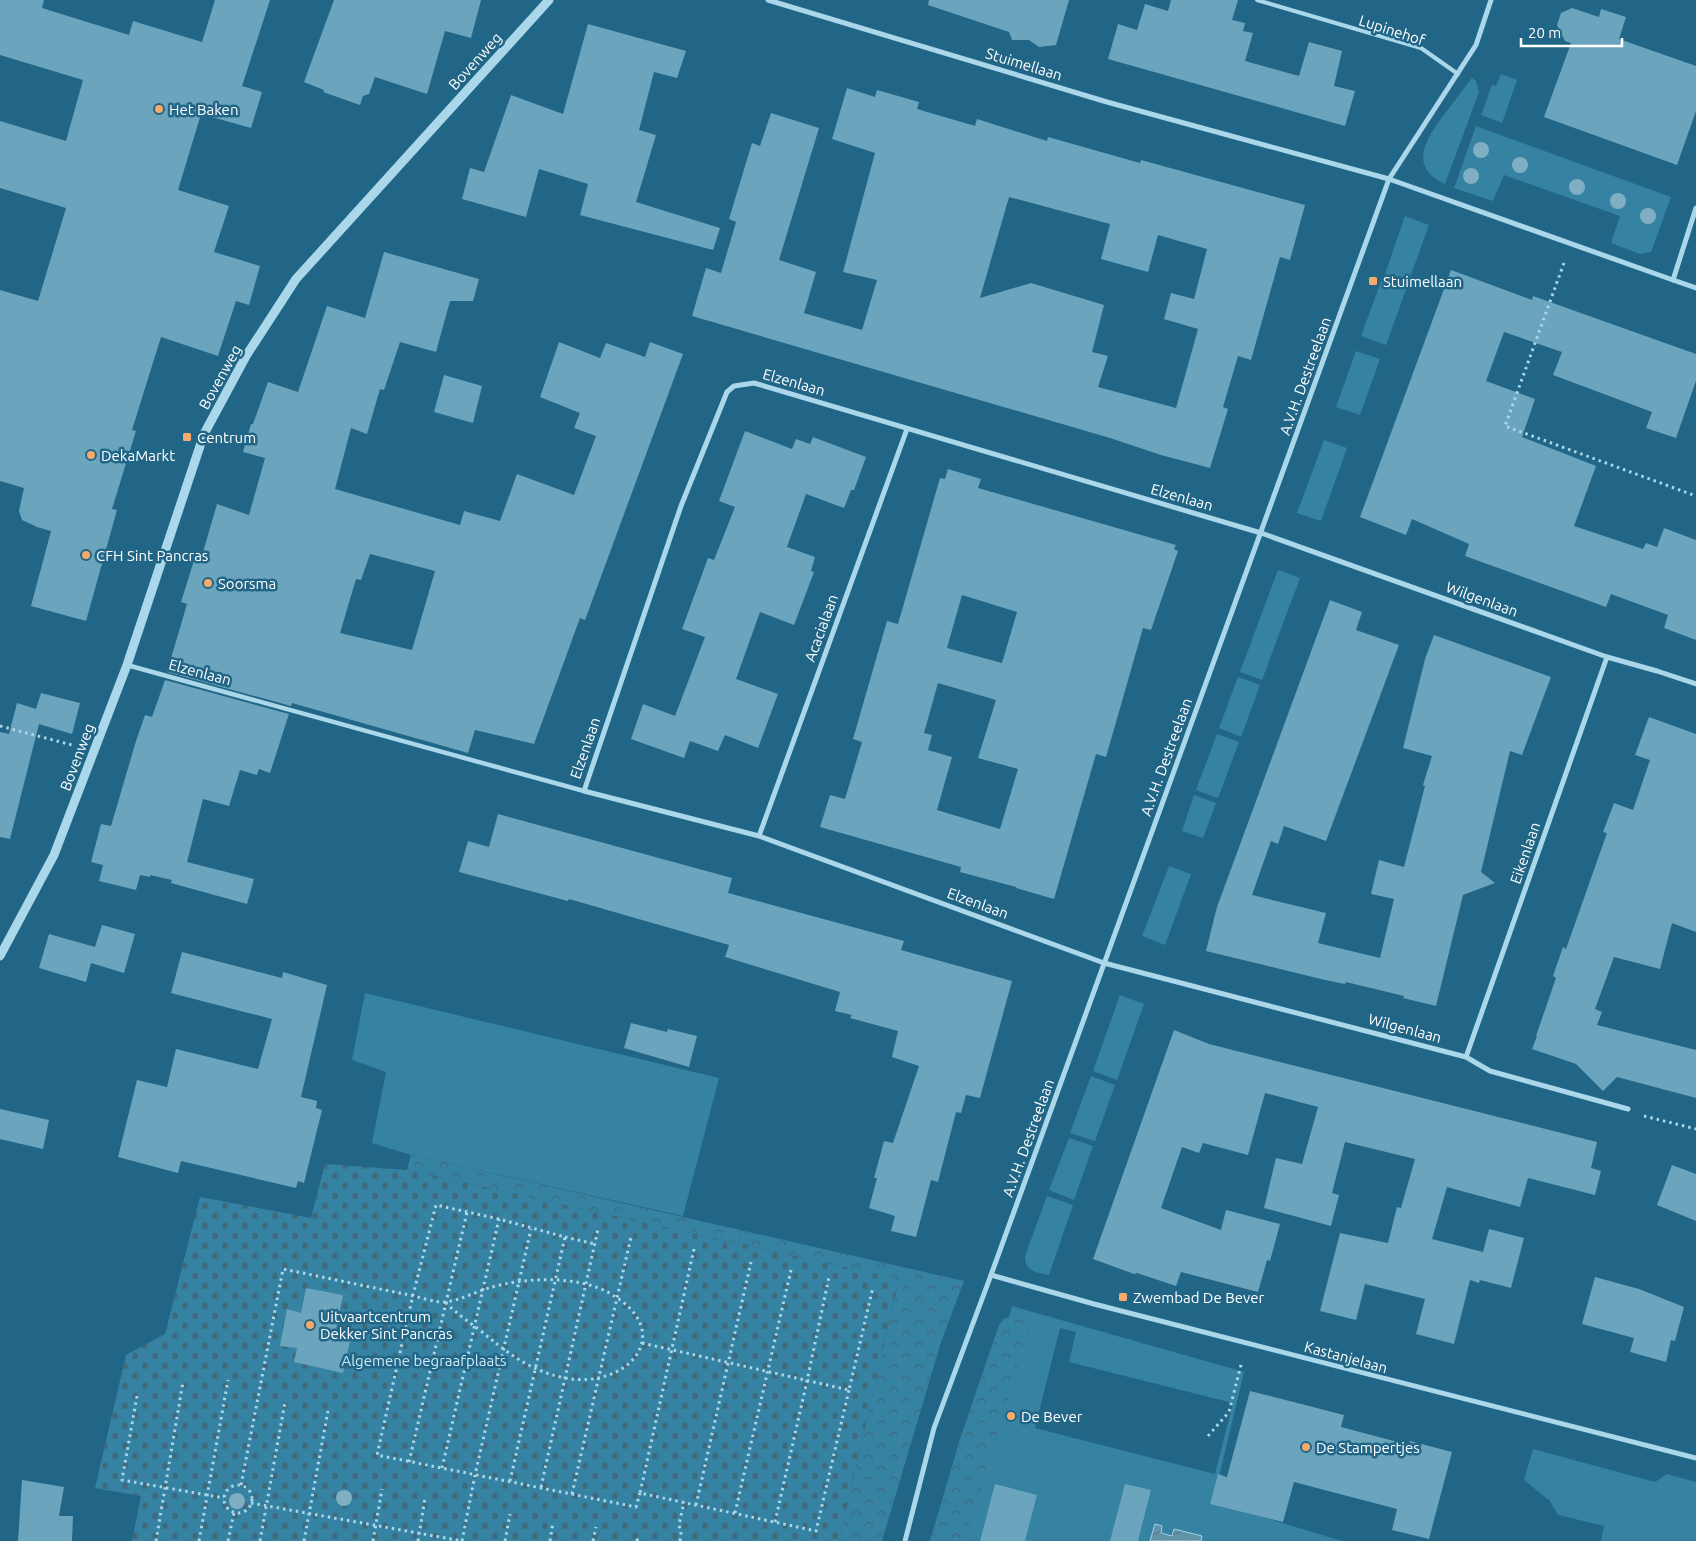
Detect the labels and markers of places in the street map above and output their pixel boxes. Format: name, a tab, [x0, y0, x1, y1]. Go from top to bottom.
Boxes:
place label: Het Baken	[169, 101, 238, 118]
marker: Het Baken	[153, 103, 165, 115]
place label: Stuimellaan	[1383, 273, 1462, 290]
marker: Stuimellaan	[1367, 275, 1379, 287]
place label: Centrum	[197, 429, 256, 446]
marker: Centrum	[181, 431, 193, 443]
place label: DekaMarkt	[101, 447, 175, 464]
marker: DekaMarkt	[85, 449, 97, 461]
place label: CFH Sint Pancras	[96, 547, 208, 564]
marker: CFH Sint Pancras	[80, 549, 92, 561]
place label: Soorsma	[218, 575, 276, 592]
marker: Soorsma	[202, 577, 214, 589]
place label: Zwembad De Bever	[1133, 1289, 1265, 1306]
marker: Zwembad De Bever	[1117, 1291, 1129, 1303]
place label: Uitvaartcentrum Dekker Sint Pancras	[320, 1308, 453, 1342]
marker: Uitvaartcentrum Dekker Sint Pancras	[304, 1319, 316, 1331]
place label: De Bever	[1021, 1408, 1083, 1425]
marker: De Bever	[1005, 1410, 1017, 1422]
place label: De Stampertjes	[1316, 1439, 1420, 1456]
marker: De Stampertjes	[1300, 1441, 1312, 1453]

